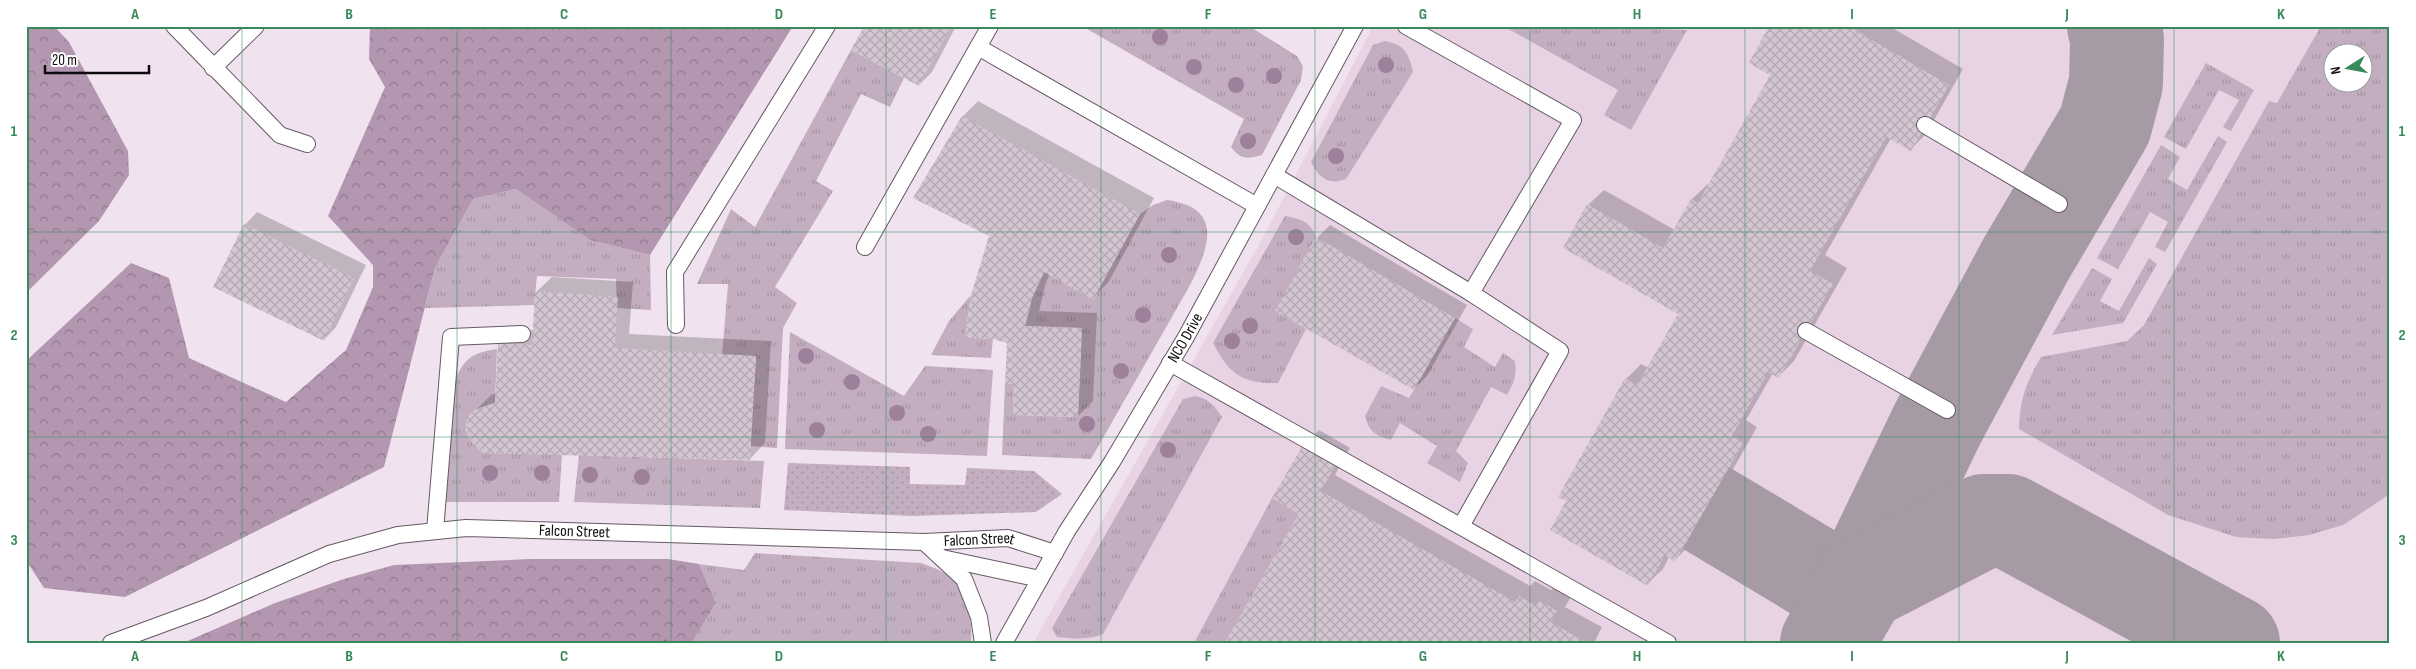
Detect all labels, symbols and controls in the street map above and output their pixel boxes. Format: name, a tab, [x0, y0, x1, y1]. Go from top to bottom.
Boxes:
text: A	[130, 5, 139, 24]
text: B	[345, 5, 353, 24]
text: C	[560, 5, 568, 24]
text: D	[775, 5, 783, 24]
text: E	[990, 5, 997, 24]
text: F	[1205, 5, 1212, 24]
text: G	[1419, 5, 1427, 24]
text: H	[1633, 5, 1641, 24]
text: I	[1850, 5, 1854, 24]
text: J	[2064, 5, 2069, 24]
text: K	[2277, 5, 2285, 24]
scale bar	[45, 42, 149, 74]
north arrow	[2324, 42, 2374, 92]
text: 20 m	[52, 51, 77, 70]
text: N	[2327, 65, 2345, 76]
text: 1	[11, 122, 18, 141]
text: 1	[2399, 122, 2406, 141]
street label: NCO Drive	[1163, 310, 1207, 366]
text: 2	[10, 326, 18, 345]
text: 2	[2398, 326, 2406, 345]
street label: Falcon Street	[539, 521, 610, 542]
street label: Falcon Street	[943, 528, 1017, 551]
text: 3	[10, 531, 18, 550]
text: 3	[2398, 531, 2406, 550]
text: A	[130, 647, 139, 666]
text: B	[345, 647, 353, 666]
text: C	[560, 647, 568, 666]
text: D	[775, 647, 783, 666]
text: E	[990, 647, 997, 666]
text: F	[1205, 647, 1212, 666]
text: G	[1419, 647, 1427, 666]
text: H	[1633, 647, 1641, 666]
text: I	[1850, 647, 1854, 666]
text: J	[2064, 647, 2069, 666]
text: K	[2277, 647, 2285, 666]

